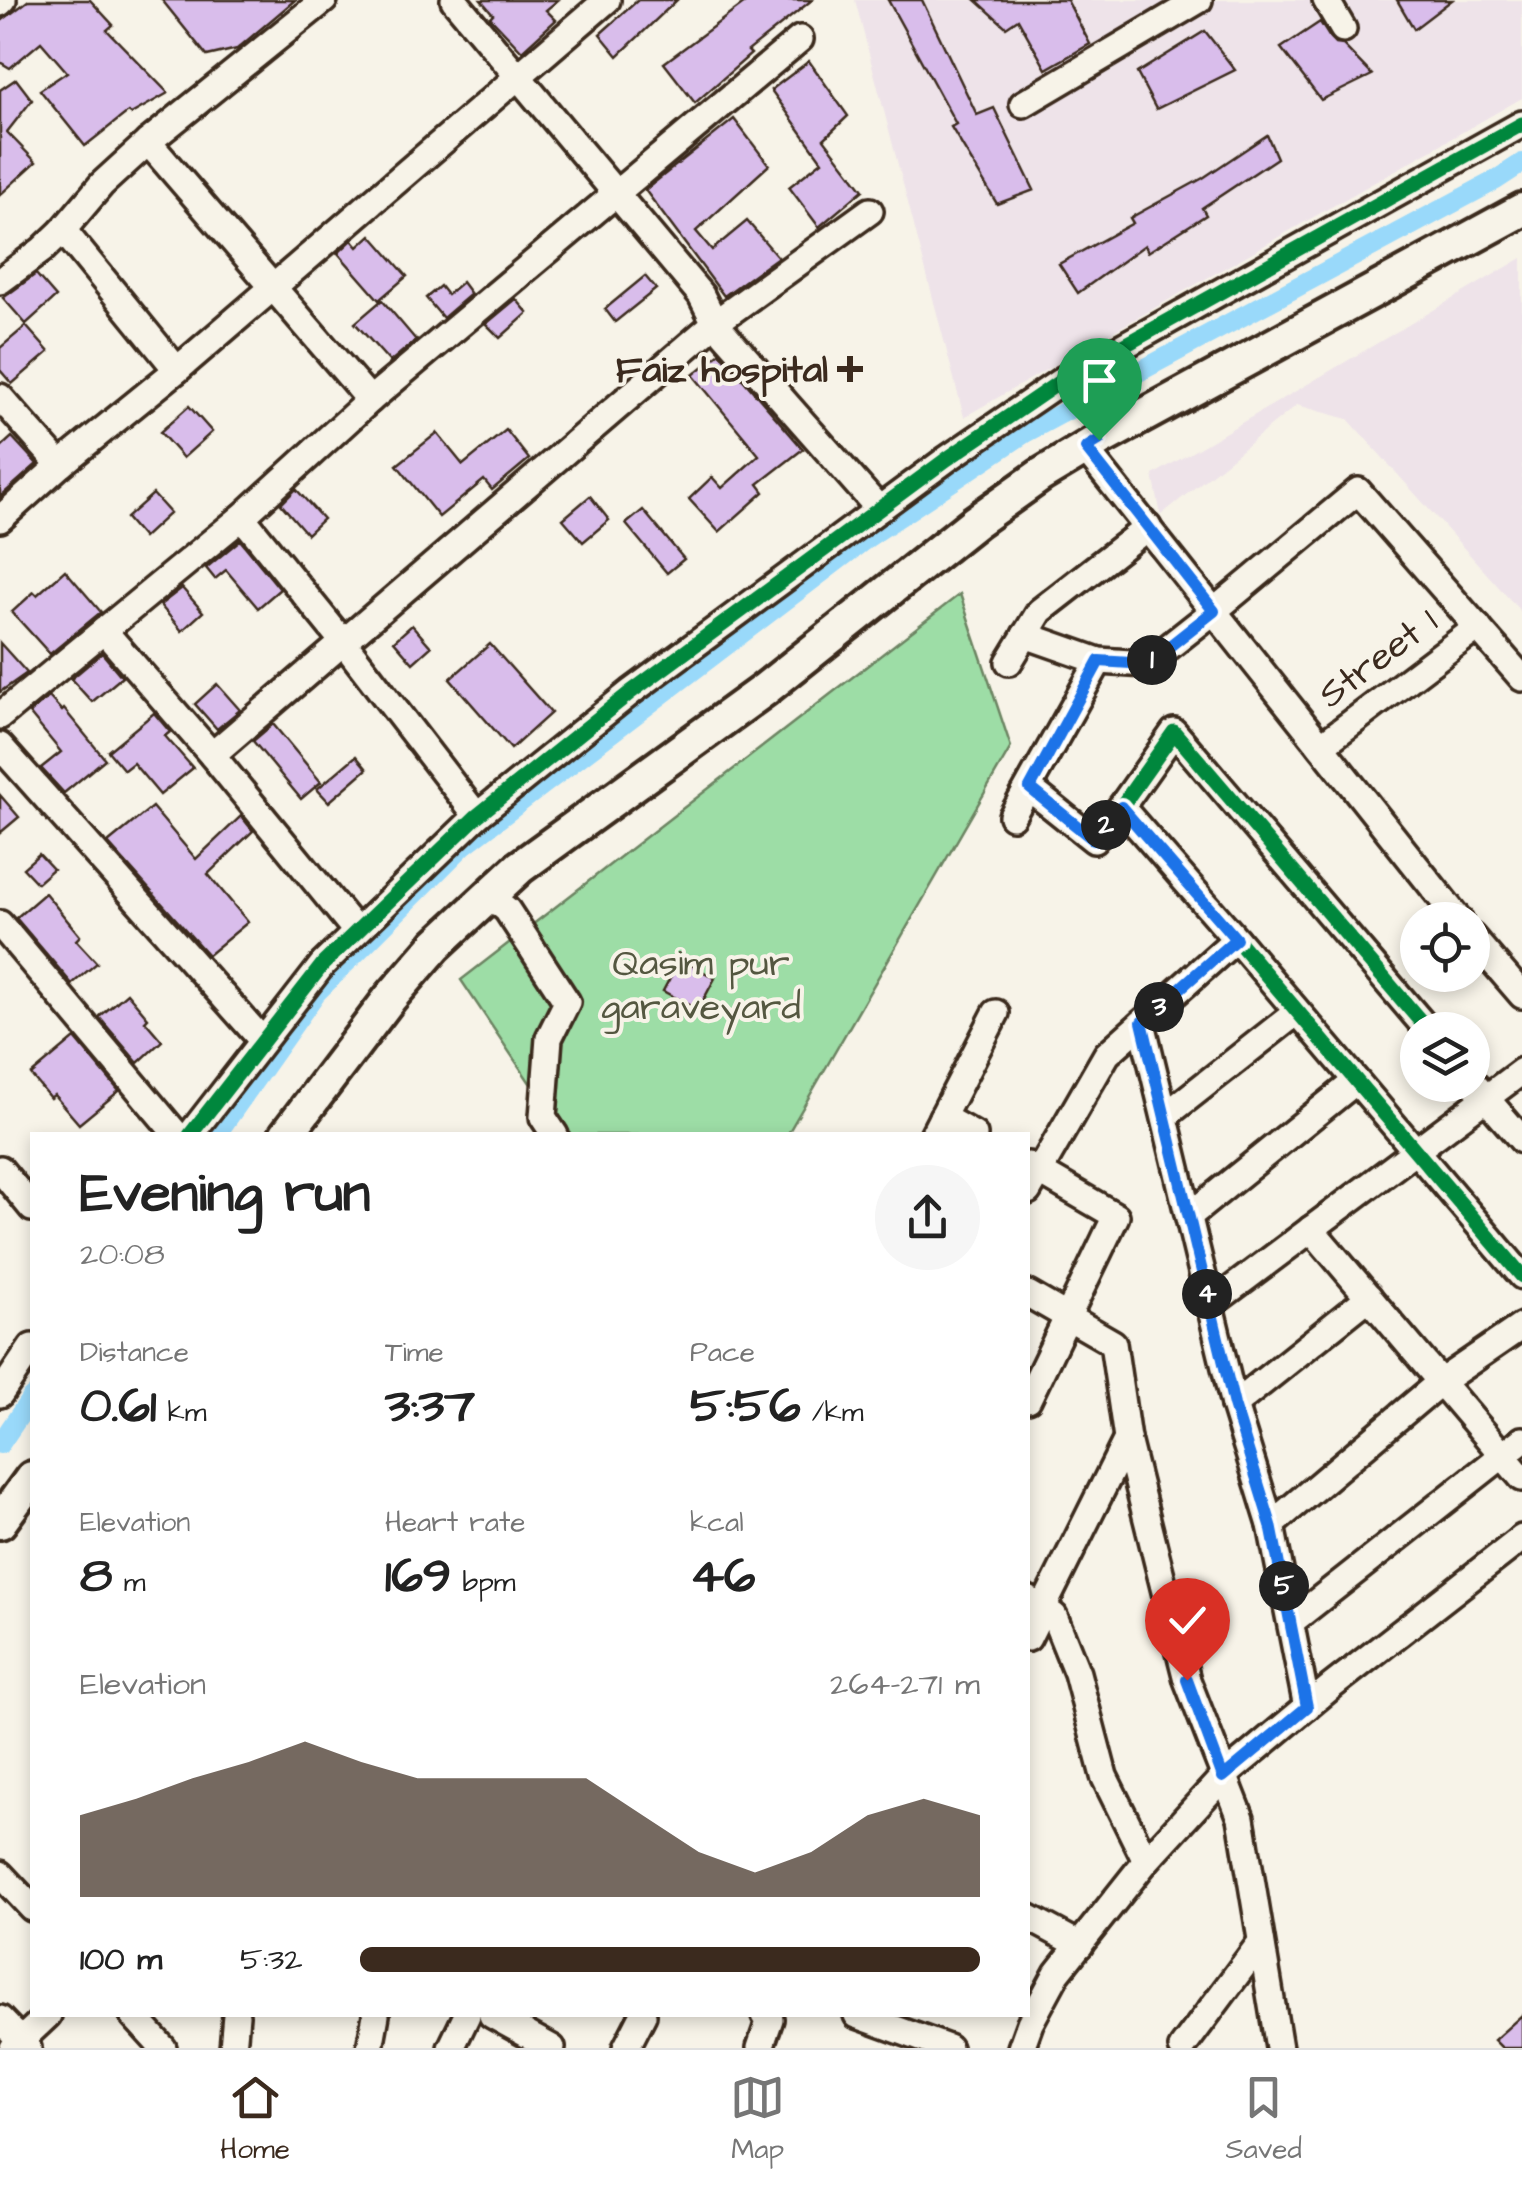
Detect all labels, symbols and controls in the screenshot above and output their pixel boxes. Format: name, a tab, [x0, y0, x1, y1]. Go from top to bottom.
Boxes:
pin	[1057, 338, 1142, 441]
place label: Faiz hospital	[616, 345, 828, 398]
icon: arrive	[1072, 353, 1127, 408]
marker: Faiz hospital	[837, 356, 863, 382]
street label: Street 1	[1308, 596, 1449, 721]
pin: 1	[1127, 635, 1177, 685]
text: 1	[1150, 640, 1154, 679]
pin: 2	[1081, 800, 1131, 850]
text: 2	[1098, 805, 1114, 844]
map controls	[1400, 902, 1490, 1102]
button: locate	[1400, 902, 1490, 992]
park label: Qasim pur garaveyard	[601, 938, 801, 1035]
pin: 3	[1134, 982, 1184, 1032]
text: 3	[1152, 987, 1166, 1026]
button: layers	[1400, 1012, 1490, 1102]
text: Evening run	[80, 1156, 370, 1232]
button: share	[875, 1165, 980, 1270]
text: 20:08	[80, 1232, 165, 1277]
pin: 4	[1182, 1269, 1232, 1319]
text: 4	[1197, 1274, 1217, 1313]
text: Distance	[80, 1333, 189, 1372]
text: Time	[385, 1333, 444, 1372]
text: Pace	[690, 1333, 755, 1372]
text: 0.61	[80, 1372, 156, 1441]
text: 3:37	[385, 1372, 475, 1441]
text: 5:56	[690, 1372, 801, 1441]
text: km	[156, 1393, 207, 1432]
text: /km	[801, 1393, 863, 1432]
text: Elevation	[80, 1503, 190, 1542]
text: Heart rate	[385, 1503, 526, 1542]
text: kcal	[690, 1503, 744, 1542]
text: 8	[80, 1542, 112, 1611]
text: 169	[385, 1542, 451, 1611]
text: 46	[690, 1542, 755, 1611]
pin: 5	[1259, 1561, 1309, 1611]
text: m	[112, 1563, 145, 1602]
text: bpm	[451, 1563, 516, 1602]
text: 5	[1274, 1566, 1294, 1605]
pin	[1145, 1578, 1230, 1681]
icon: check	[1160, 1593, 1215, 1648]
text: Elevation	[80, 1662, 206, 1707]
text: 264–271 m	[830, 1662, 980, 1707]
text: 100 m	[80, 1937, 162, 1982]
text: 5:32	[240, 1937, 303, 1982]
tab: Home	[220, 2070, 290, 2169]
tab: Map	[730, 2070, 785, 2169]
tab: Saved	[1226, 2070, 1302, 2169]

